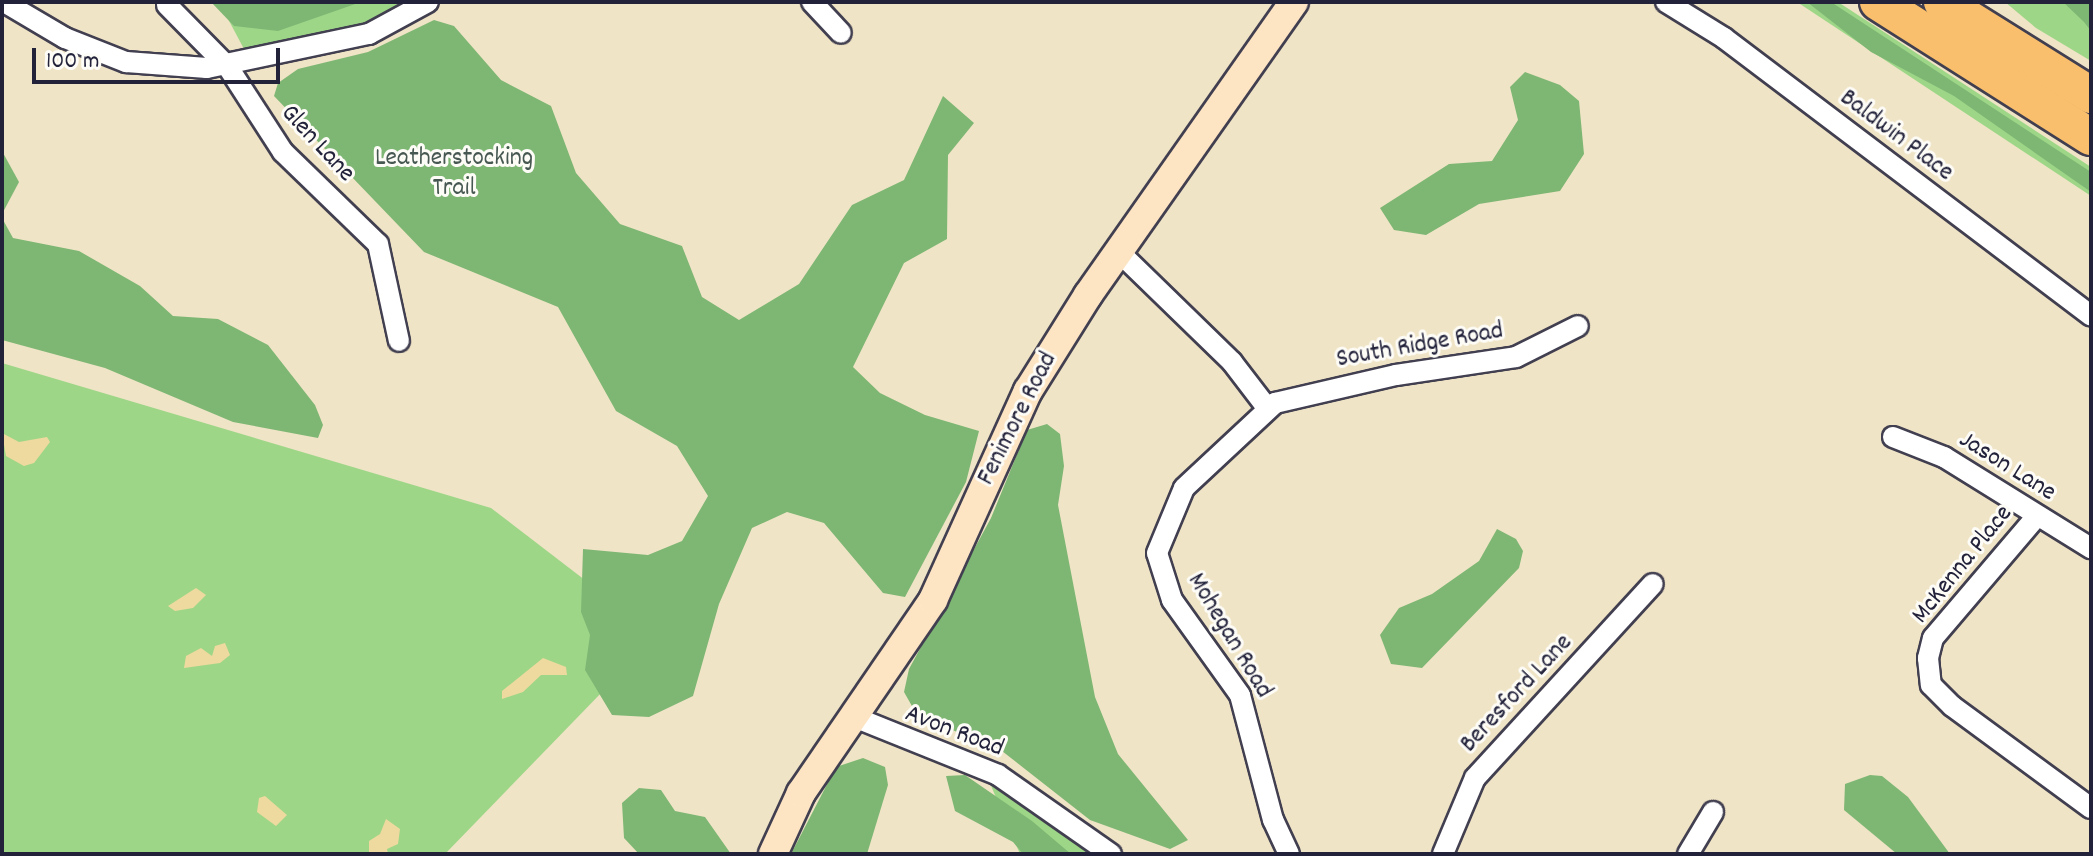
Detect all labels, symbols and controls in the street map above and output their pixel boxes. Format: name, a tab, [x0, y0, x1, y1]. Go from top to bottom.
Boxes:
scale bar	[36, 32, 284, 82]
text: 100 m	[46, 45, 99, 79]
street label: Baldwin Place	[1833, 83, 1959, 189]
street label: Glen Lane	[273, 99, 361, 189]
park label: Leatherstocking Trail	[375, 143, 533, 204]
street label: South Ridge Road	[1334, 316, 1506, 376]
street label: Fenimore Road	[971, 347, 1065, 491]
street label: Jason Lane	[1953, 425, 2061, 509]
street label: McKenna Place	[1906, 499, 2020, 631]
street label: Mohegan Road	[1179, 568, 1279, 704]
street label: Beresford Lane	[1454, 628, 1580, 760]
street label: Avon Road	[900, 699, 1008, 765]

